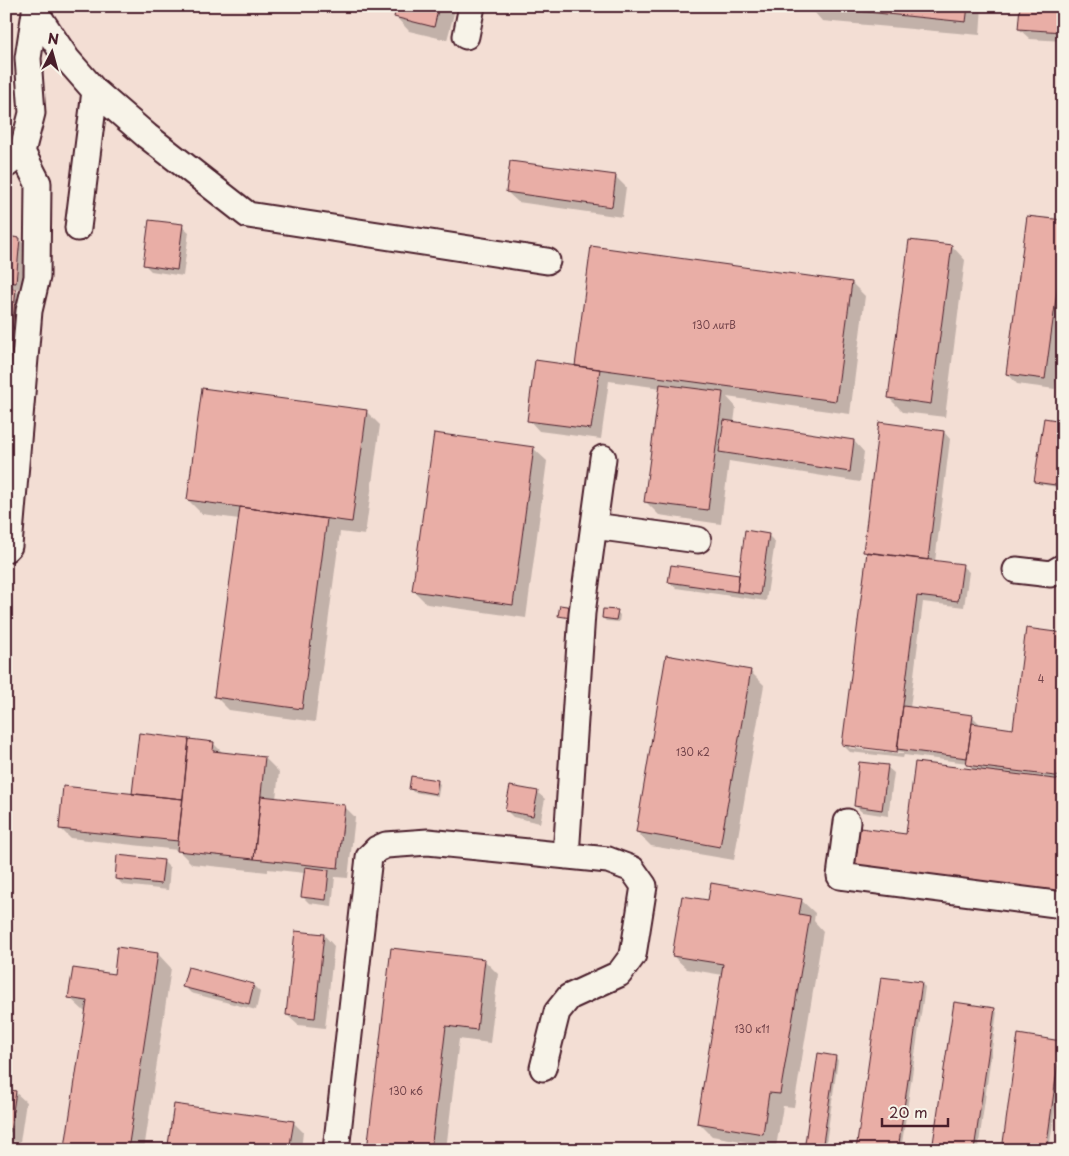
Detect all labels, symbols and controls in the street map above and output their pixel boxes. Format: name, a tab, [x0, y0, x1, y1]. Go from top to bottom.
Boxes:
north arrow	[28, 28, 78, 78]
text: N	[47, 28, 60, 50]
house number: 130 литВ	[692, 317, 736, 332]
house number: 4	[1038, 671, 1045, 686]
house number: 130 к2	[676, 744, 710, 759]
house number: 130 к11	[734, 1021, 770, 1036]
house number: 130 к6	[389, 1083, 423, 1098]
scale bar	[882, 1096, 948, 1128]
text: 20 m	[889, 1100, 928, 1123]

